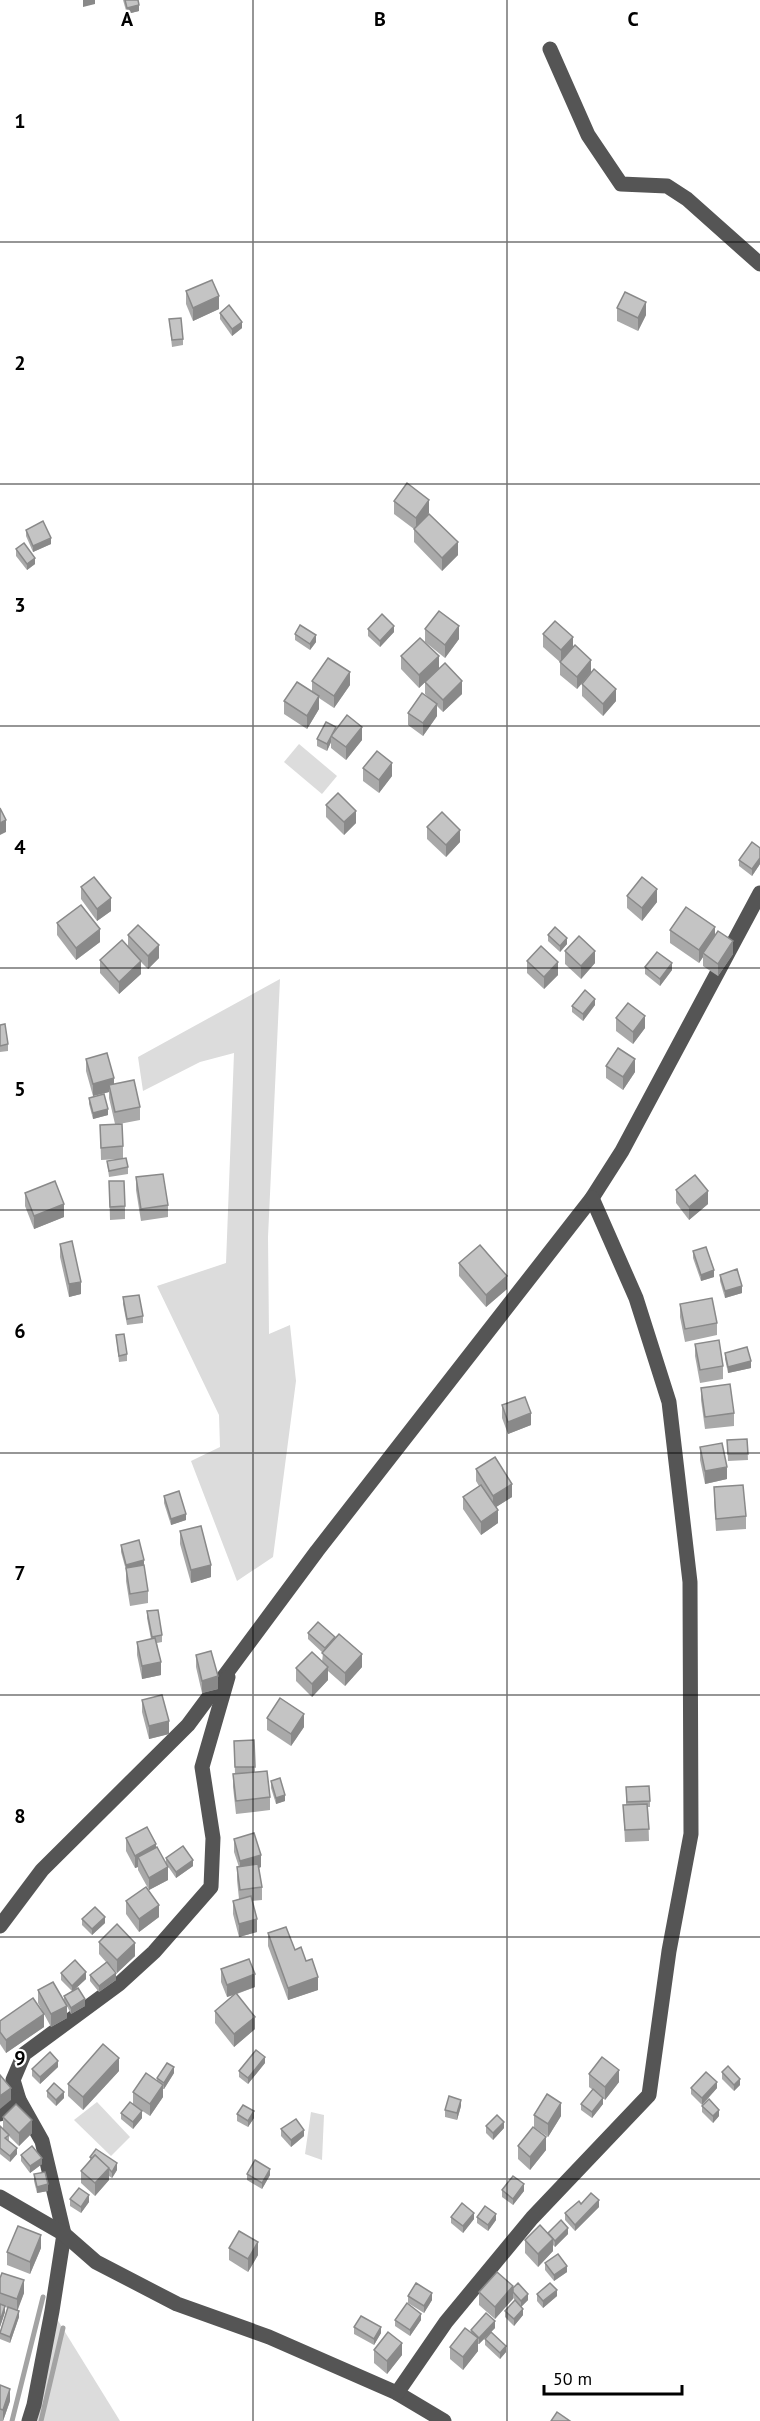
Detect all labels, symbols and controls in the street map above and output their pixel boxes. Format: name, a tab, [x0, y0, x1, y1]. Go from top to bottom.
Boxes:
text: A	[121, 6, 134, 32]
text: B	[374, 6, 386, 32]
text: C	[627, 6, 639, 32]
text: 1	[14, 108, 26, 134]
text: 2	[14, 350, 26, 376]
text: 3	[14, 592, 26, 618]
text: 4	[14, 834, 26, 860]
text: 5	[14, 1076, 26, 1102]
text: 6	[14, 1318, 26, 1344]
text: 7	[14, 1560, 26, 1586]
text: 8	[14, 1803, 26, 1829]
text: 9	[14, 2045, 26, 2071]
scale bar	[544, 2358, 682, 2396]
text: 50 m	[553, 2367, 592, 2390]

